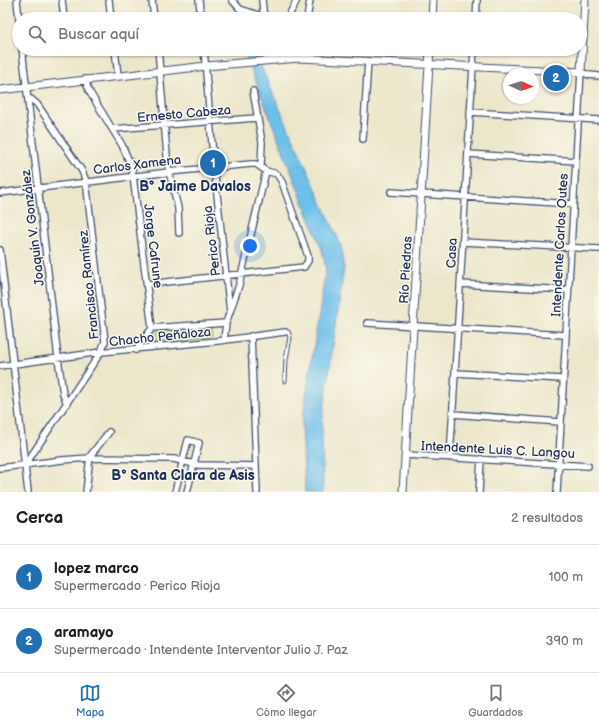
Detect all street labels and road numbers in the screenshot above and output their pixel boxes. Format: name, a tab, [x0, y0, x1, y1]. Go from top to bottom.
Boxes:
street label: Ernesto Cabeza	[136, 102, 232, 126]
street label: Carlos Xamena	[92, 152, 182, 178]
street label: Joaquín V. González	[18, 168, 48, 287]
street label: Intendente Carlos Outes	[548, 172, 572, 317]
street label: Jorge Cafrune	[140, 203, 166, 289]
street label: Perico Rioja	[200, 205, 224, 277]
street label: Francisco Ramírez	[75, 229, 103, 340]
street label: Río Piedras	[396, 235, 416, 304]
street label: Casa	[443, 237, 461, 269]
street label: Chacho Peñaloza	[108, 324, 212, 350]
street label: Intendente Luis C. Langou	[421, 438, 575, 462]

